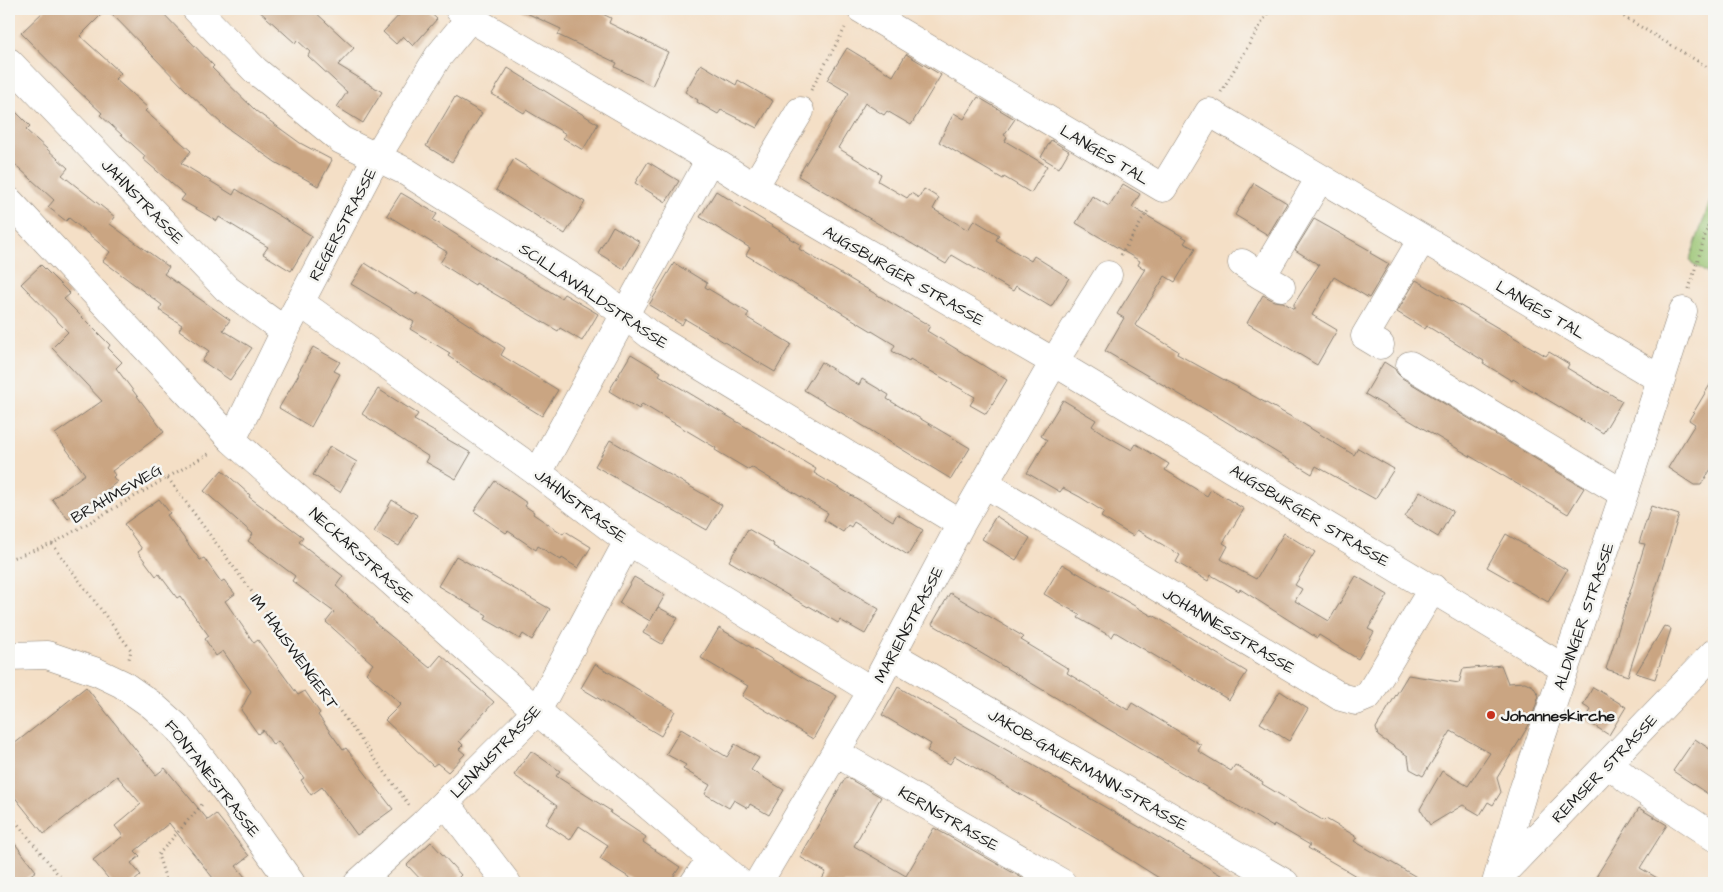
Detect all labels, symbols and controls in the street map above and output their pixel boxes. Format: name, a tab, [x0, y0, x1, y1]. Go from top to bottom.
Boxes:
street label: LANGES TAL	[1056, 120, 1153, 190]
street label: JAHNSTRASSE	[96, 154, 189, 249]
street label: REGERSTRASSE	[304, 164, 382, 285]
street label: AUGSBURGER STRASSE	[819, 221, 989, 331]
street label: SCILLAWALDSTRASSE	[515, 238, 673, 354]
street label: LANGES TAL	[1492, 275, 1589, 344]
street label: BRAHMSWEG	[67, 459, 166, 529]
street label: AUGSBURGER STRASSE	[1226, 459, 1394, 573]
street label: JAHNSTRASSE	[530, 464, 632, 548]
street label: NECKARSTRASSE	[304, 503, 419, 609]
street label: ALDINGER STRASSE	[1548, 539, 1620, 693]
street label: MARIENSTRASSE	[869, 562, 949, 686]
street label: JOHANNESSTRASSE	[1158, 583, 1299, 679]
street label: IM HAUSWENGERT	[245, 589, 344, 714]
street label: LENAUSTRASSE	[446, 700, 546, 803]
street label: JAKOB-GAUERMANN-STRASSE	[984, 704, 1192, 836]
place label: Johanneskirche	[1500, 705, 1615, 727]
marker: Johanneskirche	[1485, 709, 1497, 721]
street label: REMSER STRASSE	[1547, 709, 1663, 828]
street label: FONTANESTRASSE	[159, 715, 265, 842]
street label: KERNSTRASSE	[894, 781, 1003, 857]

